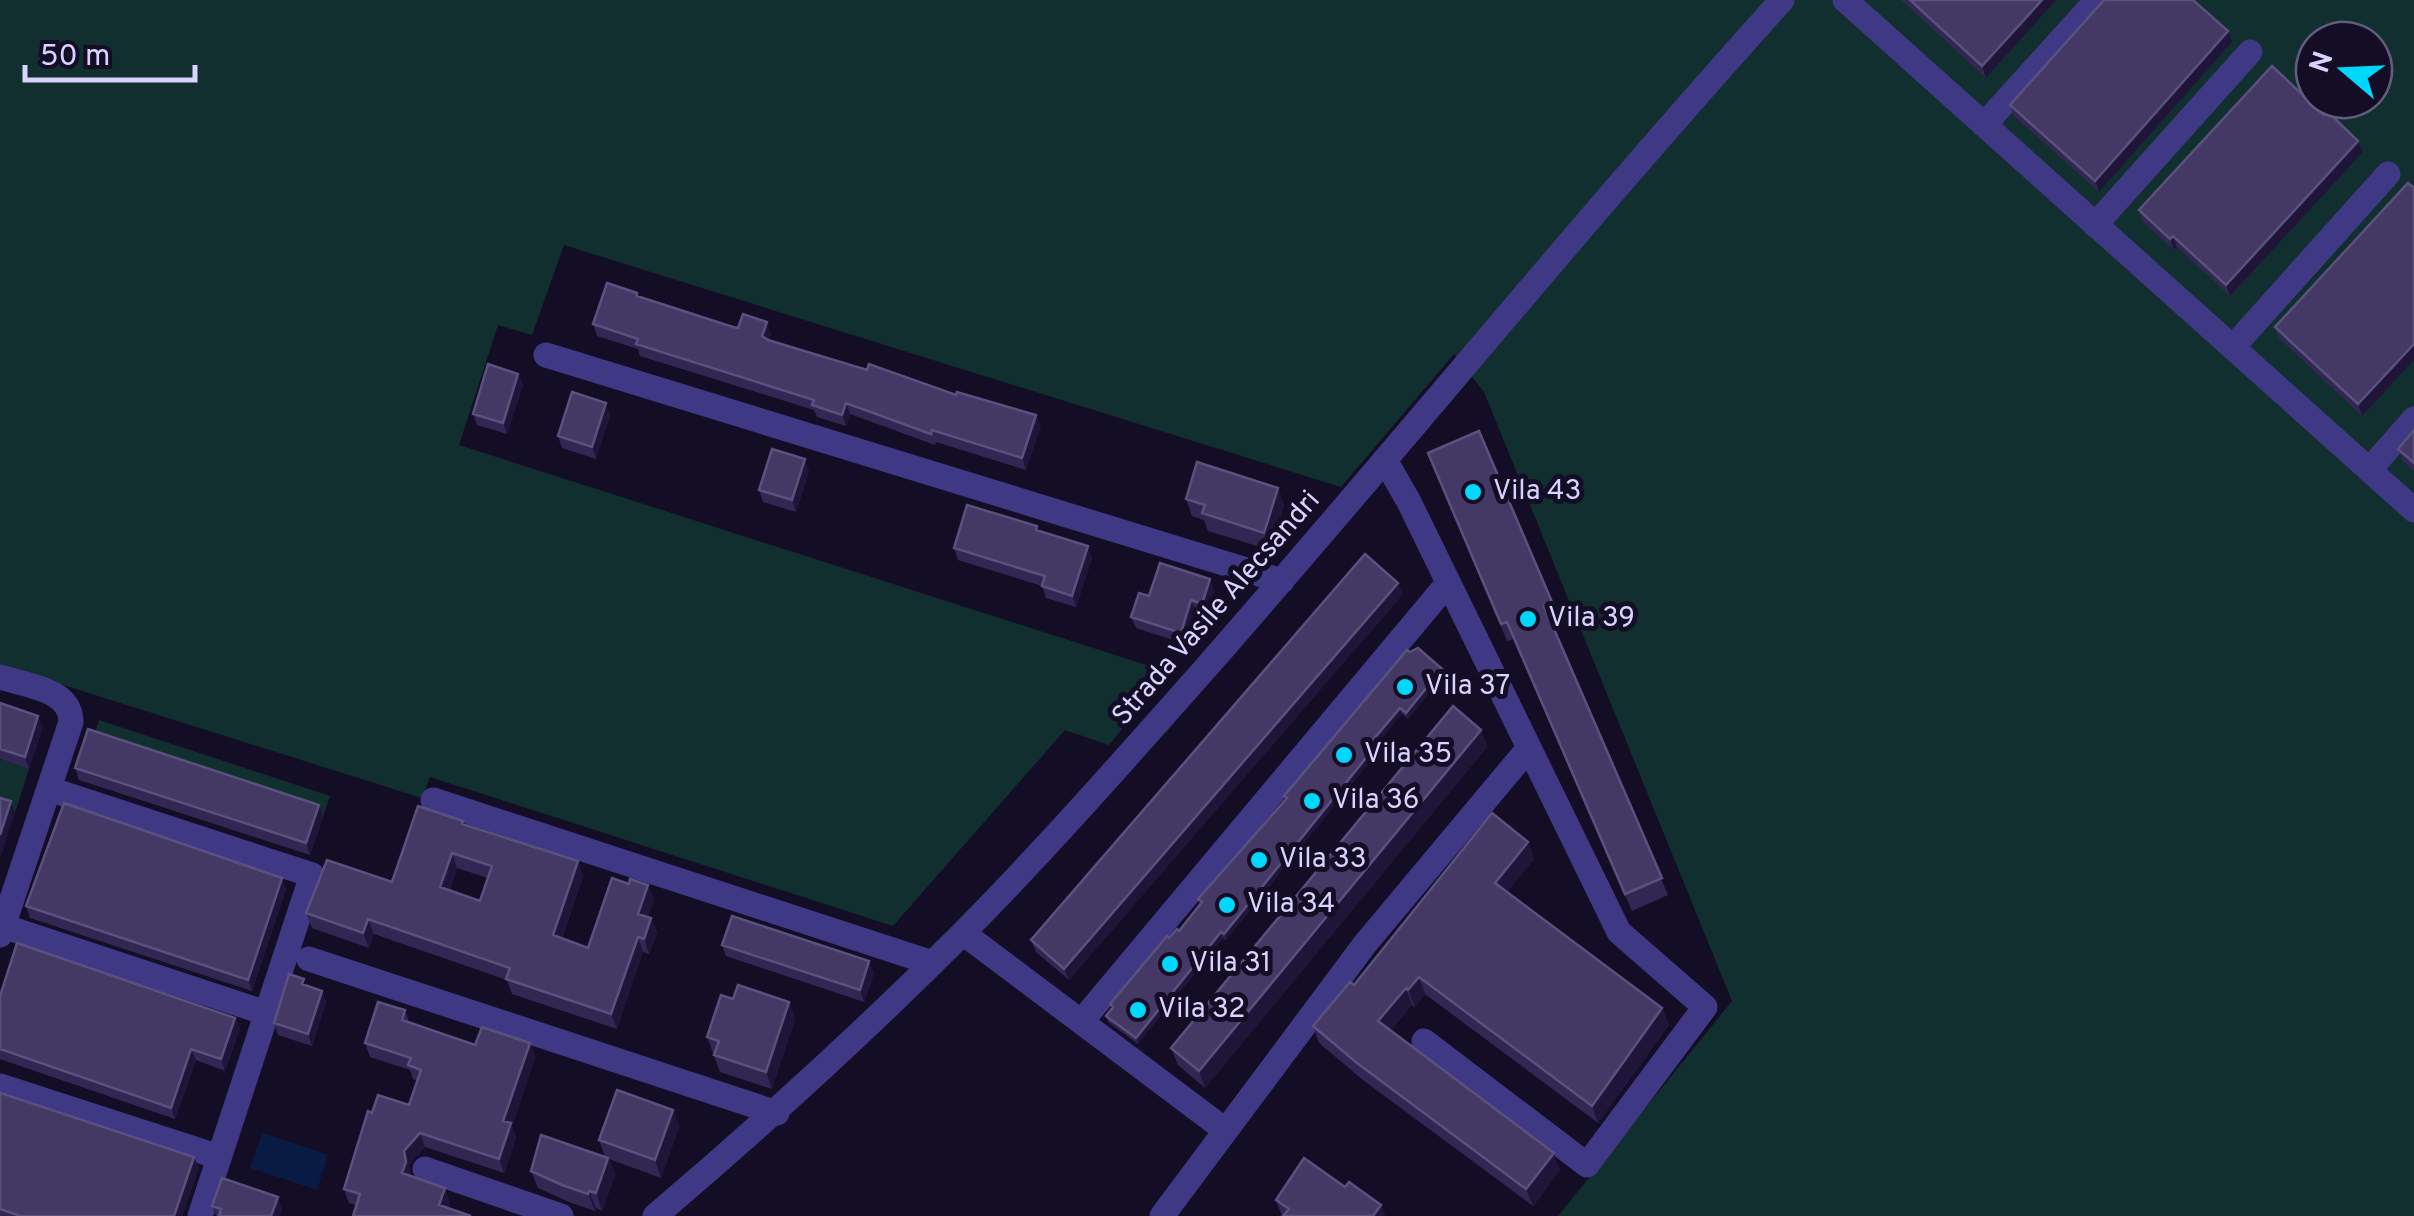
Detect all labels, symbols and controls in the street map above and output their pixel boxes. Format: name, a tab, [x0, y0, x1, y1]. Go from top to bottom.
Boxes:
scale bar	[25, 20, 195, 82]
north arrow	[2294, 20, 2394, 120]
text: 50 m	[40, 39, 110, 76]
text: N	[2303, 47, 2343, 78]
place label: Vila 43	[1493, 474, 1581, 510]
marker: Vila 43	[1462, 481, 1484, 503]
street label: Strada Vasile Alecsandri	[1105, 484, 1329, 734]
place label: Vila 39	[1548, 601, 1635, 637]
marker: Vila 39	[1517, 608, 1539, 630]
place label: Vila 37	[1425, 669, 1510, 705]
marker: Vila 37	[1394, 676, 1416, 698]
place label: Vila 35	[1364, 737, 1452, 773]
marker: Vila 35	[1333, 744, 1355, 766]
place label: Vila 36	[1332, 783, 1420, 819]
marker: Vila 36	[1301, 790, 1323, 812]
place label: Vila 33	[1279, 842, 1367, 878]
marker: Vila 33	[1248, 849, 1270, 871]
place label: Vila 34	[1247, 887, 1335, 923]
marker: Vila 34	[1216, 894, 1238, 916]
place label: Vila 31	[1190, 946, 1271, 982]
marker: Vila 31	[1159, 953, 1181, 975]
place label: Vila 32	[1158, 992, 1245, 1028]
marker: Vila 32	[1127, 999, 1149, 1021]

